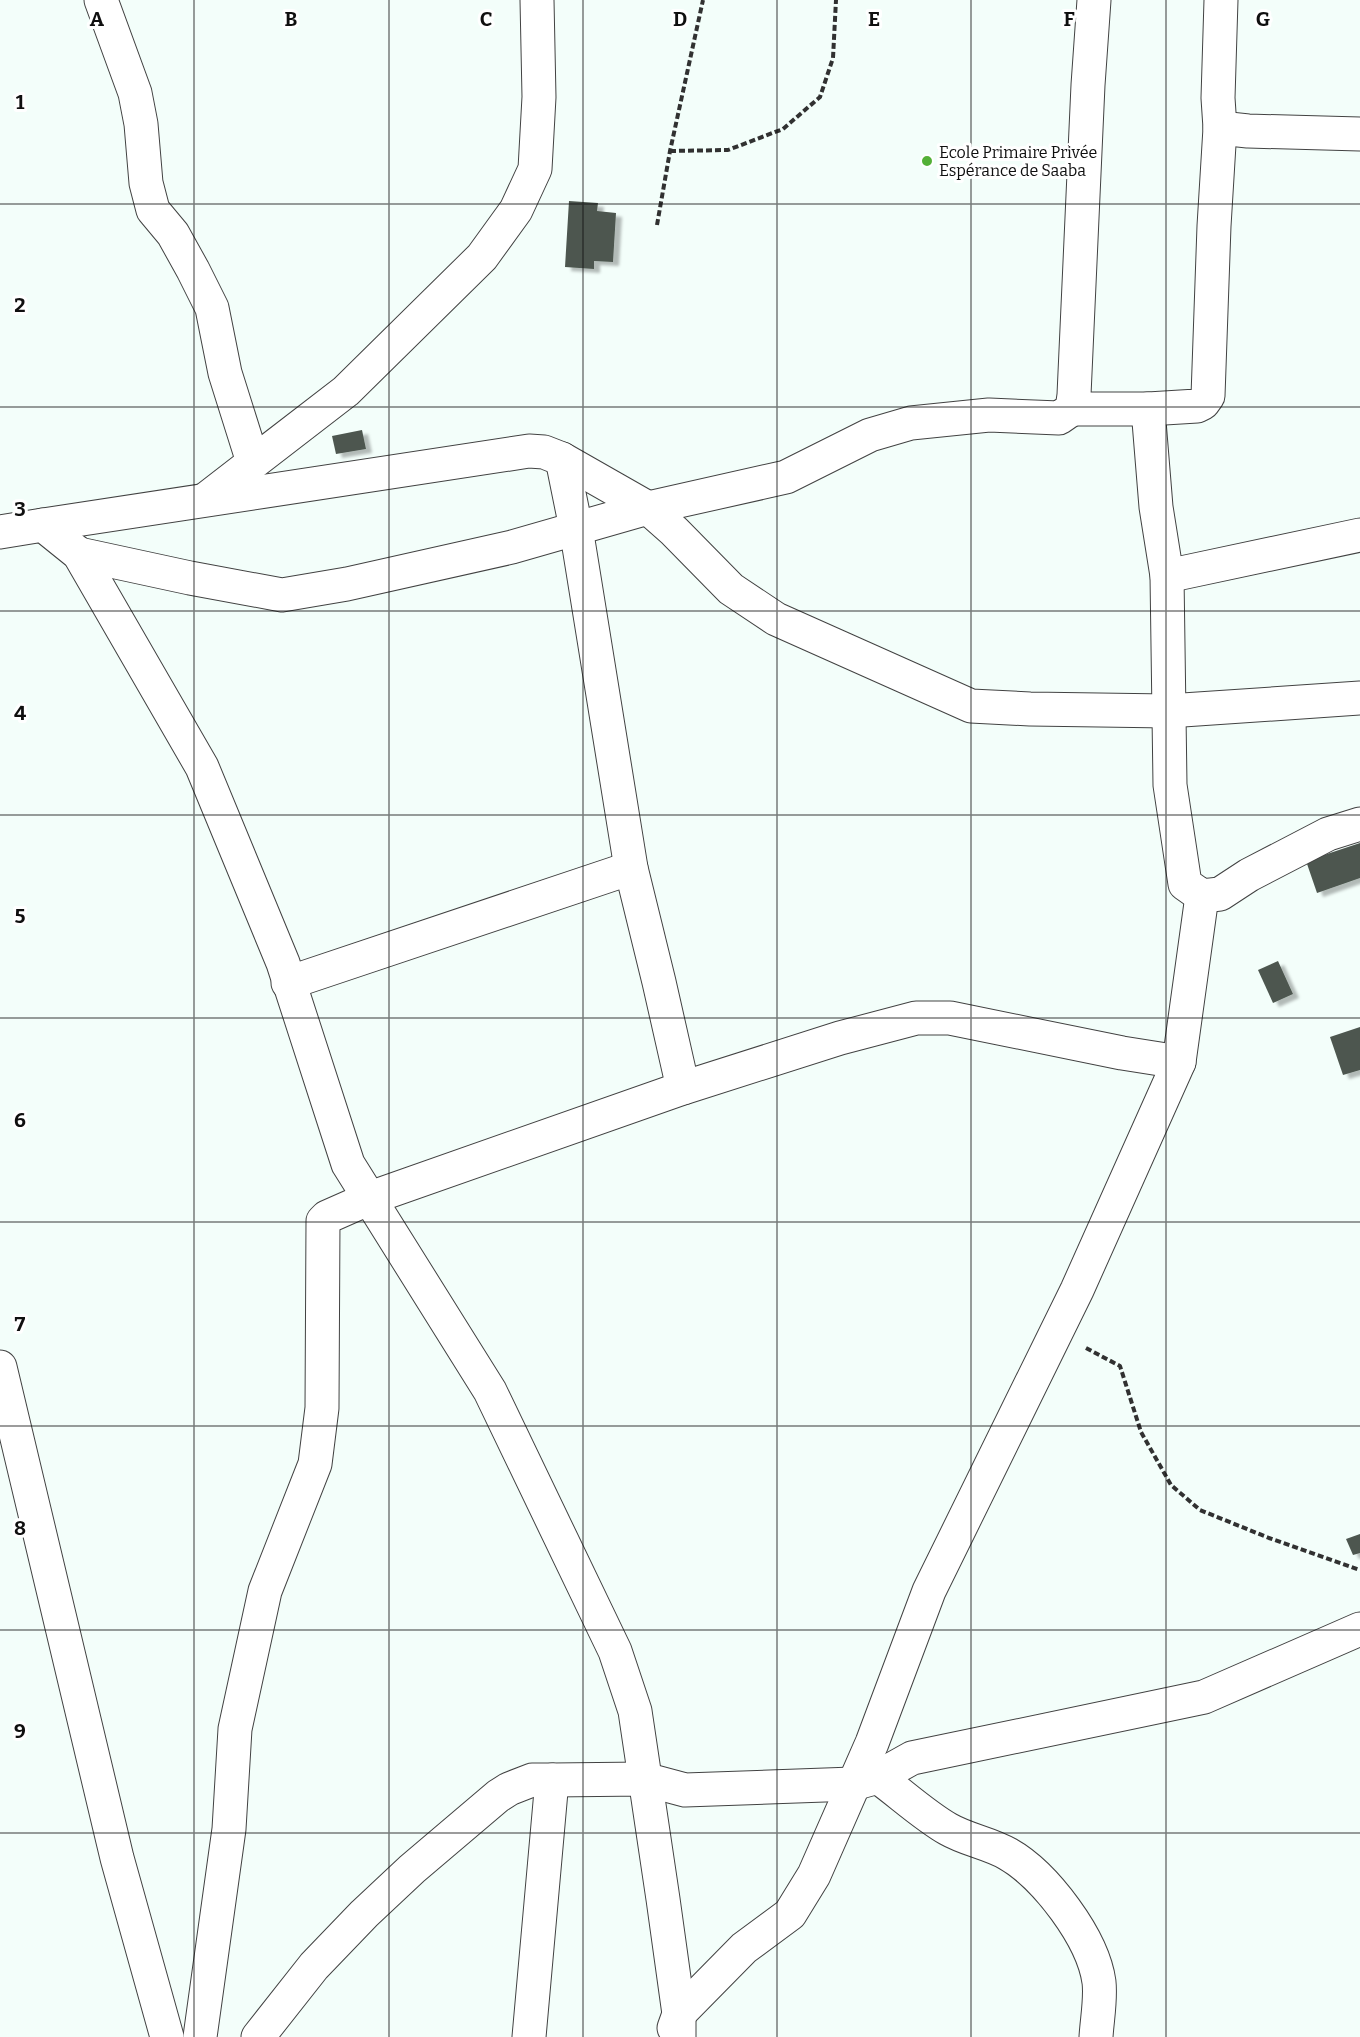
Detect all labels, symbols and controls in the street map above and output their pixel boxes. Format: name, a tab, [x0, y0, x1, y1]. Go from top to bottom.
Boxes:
text: A	[90, 7, 105, 31]
text: B	[285, 7, 298, 31]
text: C	[480, 7, 492, 31]
text: D	[673, 7, 687, 31]
text: E	[868, 7, 880, 31]
text: F	[1063, 7, 1075, 31]
text: G	[1256, 7, 1270, 31]
text: 1	[16, 90, 25, 114]
place label: Ecole Primaire Privée Espérance de Saaba	[939, 143, 1097, 180]
marker: Ecole Primaire Privée Espérance de Saaba	[920, 154, 934, 168]
text: 2	[14, 293, 26, 317]
text: 3	[14, 497, 26, 521]
text: 4	[14, 701, 26, 725]
text: 5	[15, 904, 26, 928]
text: 6	[14, 1108, 26, 1132]
text: 7	[15, 1312, 26, 1336]
text: 8	[14, 1516, 26, 1540]
text: 9	[14, 1719, 26, 1743]

